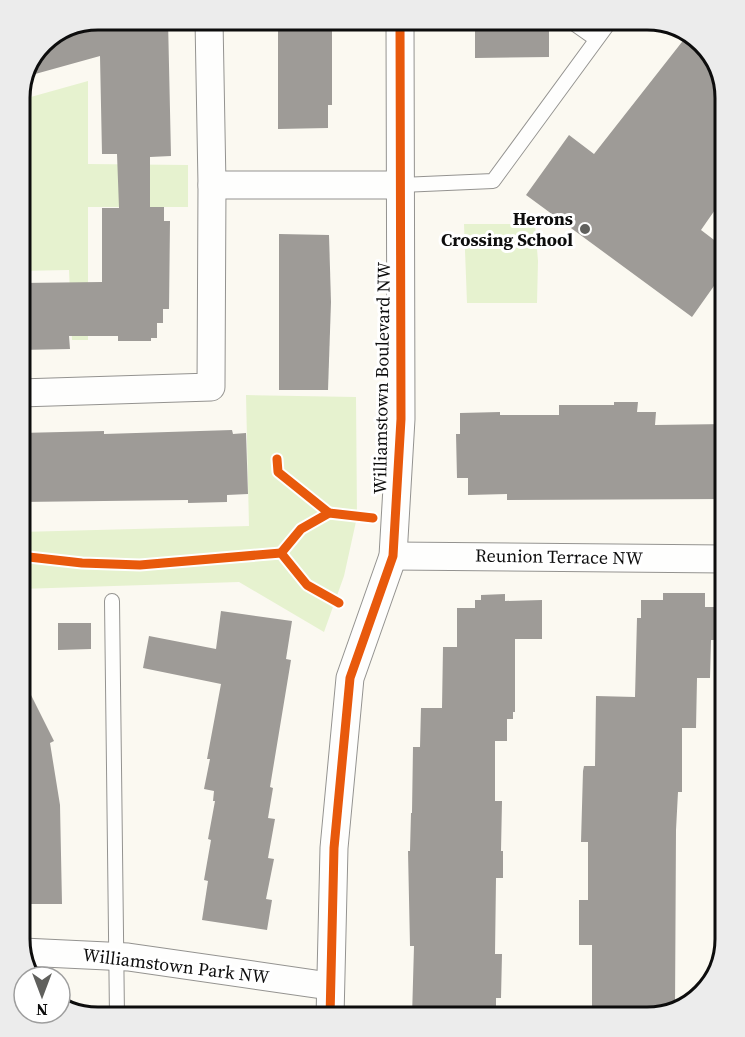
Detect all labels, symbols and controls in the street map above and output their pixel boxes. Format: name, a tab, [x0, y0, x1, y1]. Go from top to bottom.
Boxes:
place label: Herons Crossing School	[441, 206, 573, 252]
marker: Herons Crossing School	[578, 222, 592, 236]
street label: Williamstown Boulevard NW	[367, 261, 396, 494]
street label: Reunion Terrace NW	[475, 543, 644, 570]
street label: Williamstown Park NW	[81, 942, 271, 989]
north arrow	[12, 965, 72, 1025]
text: N	[36, 999, 48, 1021]

